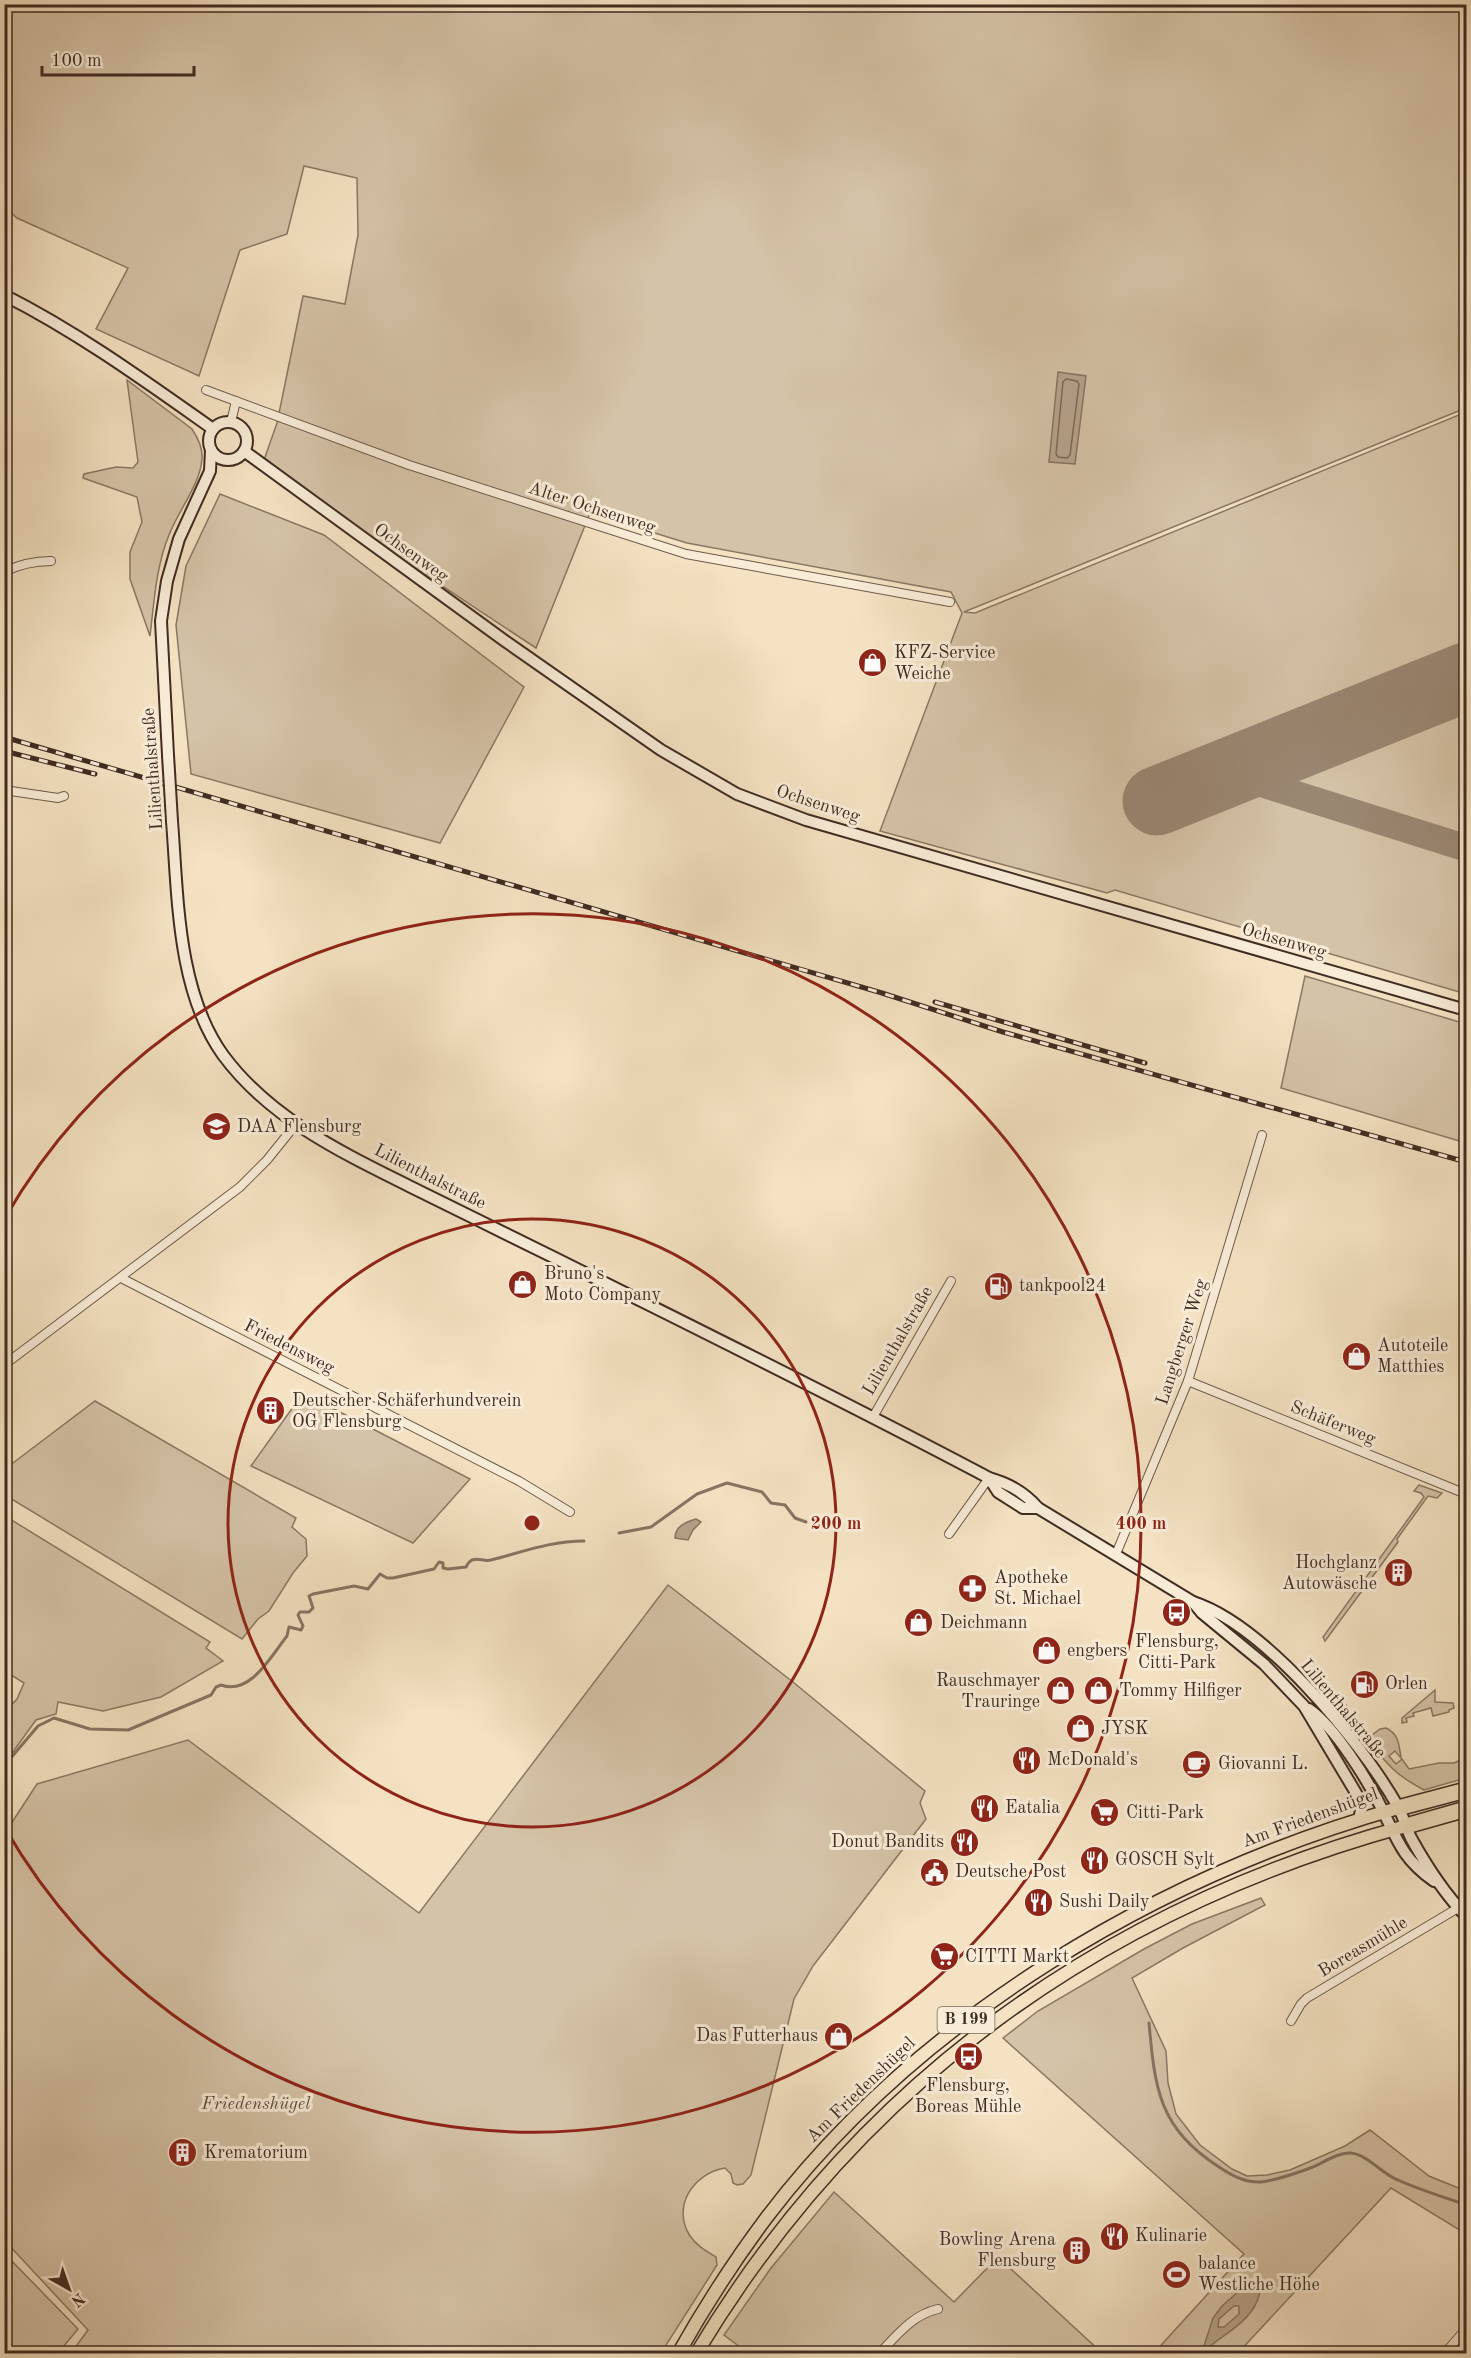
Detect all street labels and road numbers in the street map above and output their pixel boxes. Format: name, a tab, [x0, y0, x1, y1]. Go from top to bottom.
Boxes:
street label: Alter Ochsenweg	[526, 479, 658, 537]
street label: Ochsenweg	[370, 520, 452, 586]
street label: Lilienthalstraße	[140, 707, 166, 831]
street label: Ochsenweg	[774, 782, 862, 826]
street label: Ochsenweg	[1240, 920, 1329, 962]
street label: Lilienthalstraße	[371, 1141, 489, 1213]
street label: Langberger Weg	[1153, 1277, 1211, 1407]
street label: Lilienthalstraße	[860, 1283, 936, 1399]
street label: Friedensweg	[241, 1317, 337, 1378]
street label: Schäferweg	[1288, 1398, 1379, 1448]
street label: Lilienthalstraße	[1297, 1656, 1389, 1762]
street label: Am Friedenshügel	[1240, 1785, 1381, 1851]
street label: Boreasmühle	[1315, 1913, 1411, 1981]
road number: B 199	[938, 2007, 994, 2033]
street label: Am Friedenshügel	[803, 2034, 919, 2146]

